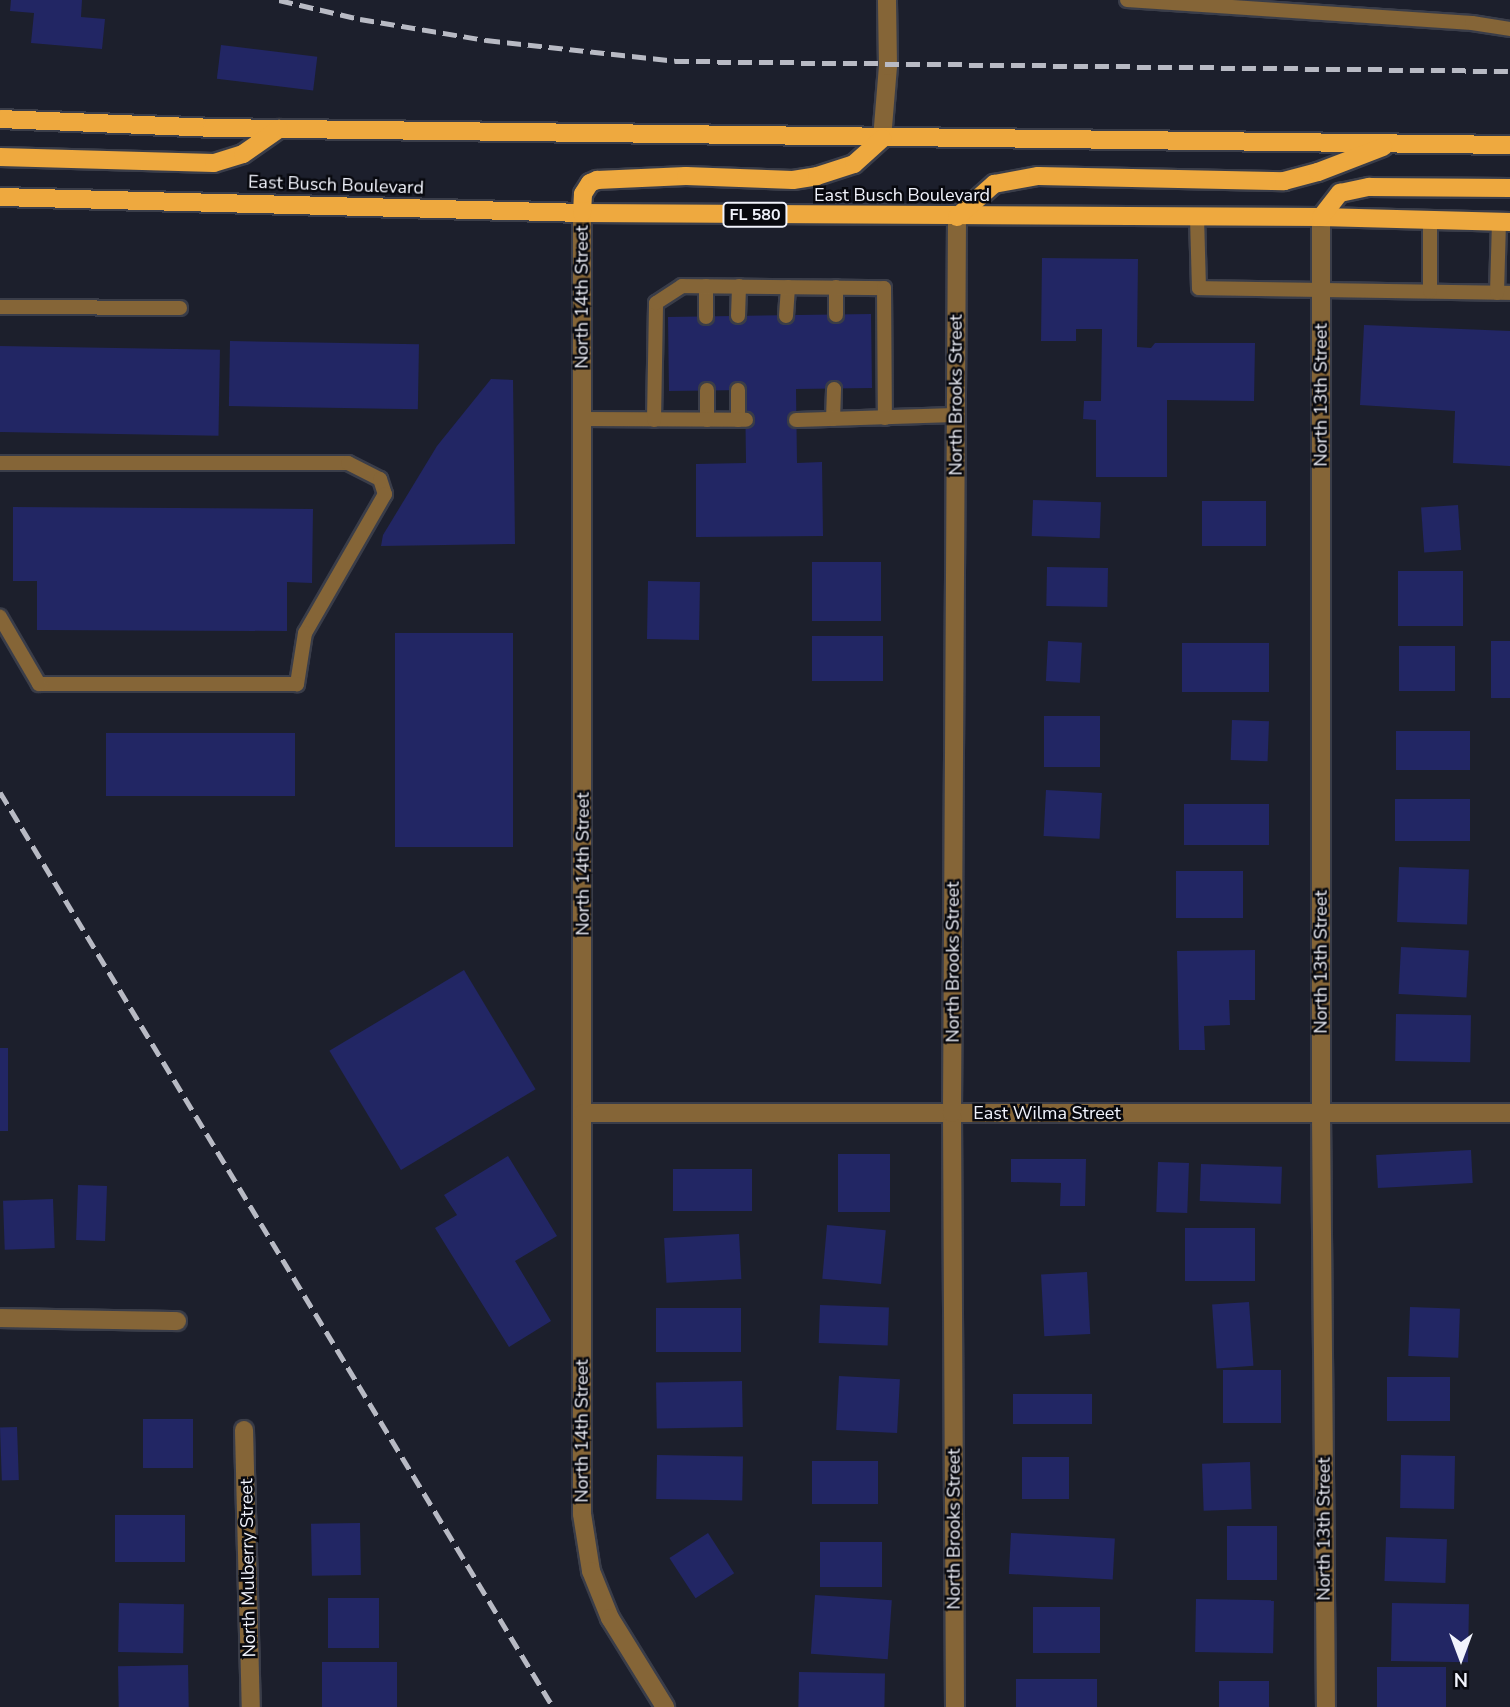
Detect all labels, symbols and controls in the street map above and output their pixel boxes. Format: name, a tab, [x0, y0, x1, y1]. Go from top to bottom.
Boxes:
street label: East Busch Boulevard	[248, 171, 424, 199]
street label: East Busch Boulevard	[814, 184, 990, 206]
road number: FL 580	[722, 202, 788, 228]
street label: North 14th Street	[571, 225, 593, 369]
street label: North Brooks Street	[945, 314, 967, 476]
street label: North 13th Street	[1310, 323, 1332, 467]
street label: North 14th Street	[572, 792, 594, 936]
street label: North Brooks Street	[942, 881, 964, 1043]
street label: North 13th Street	[1310, 890, 1332, 1034]
street label: East Wilma Street	[973, 1102, 1121, 1124]
street label: North 14th Street	[571, 1359, 593, 1503]
street label: North Brooks Street	[943, 1448, 965, 1610]
street label: North 13th Street	[1313, 1457, 1335, 1601]
street label: North Mulberry Street	[236, 1478, 260, 1658]
north arrow	[1426, 1623, 1496, 1693]
text: N	[1454, 1666, 1468, 1692]

